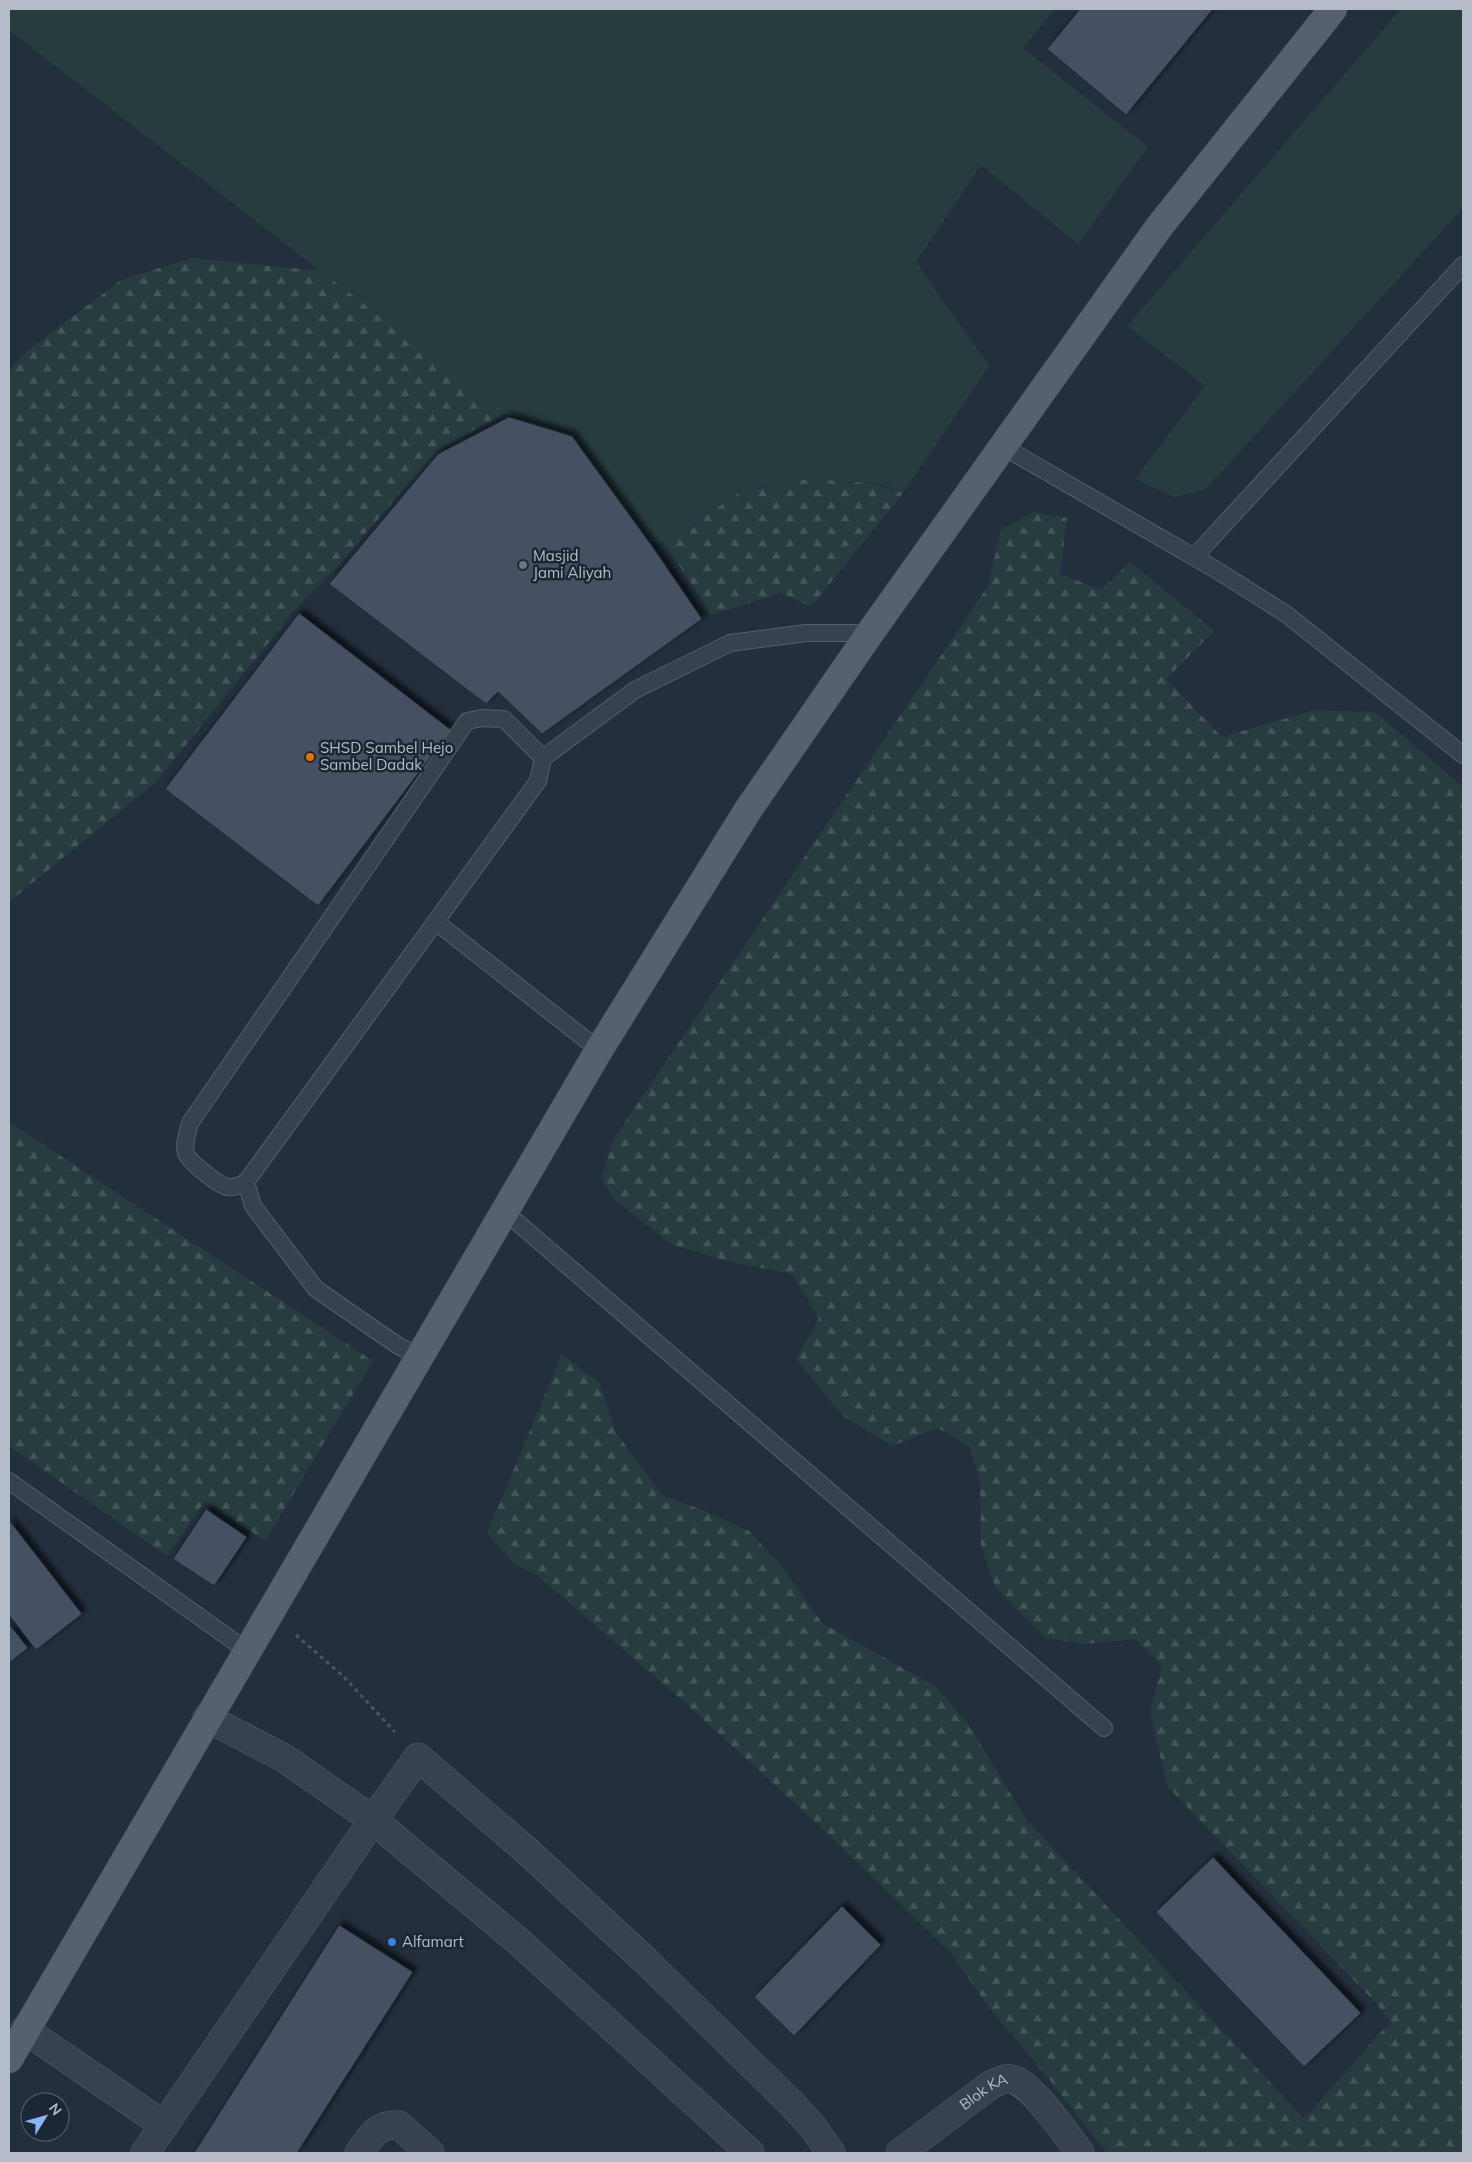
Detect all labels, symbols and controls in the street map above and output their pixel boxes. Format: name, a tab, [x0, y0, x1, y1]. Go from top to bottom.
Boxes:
place label: Masjid Jami Aliyah	[533, 546, 611, 582]
marker: Masjid Jami Aliyah	[517, 559, 529, 571]
place label: SHSD Sambel Hejo Sambel Dadak	[320, 738, 453, 774]
marker: SHSD Sambel Hejo Sambel Dadak	[304, 751, 316, 763]
place label: Alfamart	[402, 1932, 464, 1951]
marker: Alfamart	[386, 1936, 398, 1948]
street label: Blok KA	[955, 2069, 1010, 2114]
north arrow	[20, 2092, 70, 2142]
text: N	[45, 2100, 66, 2119]

